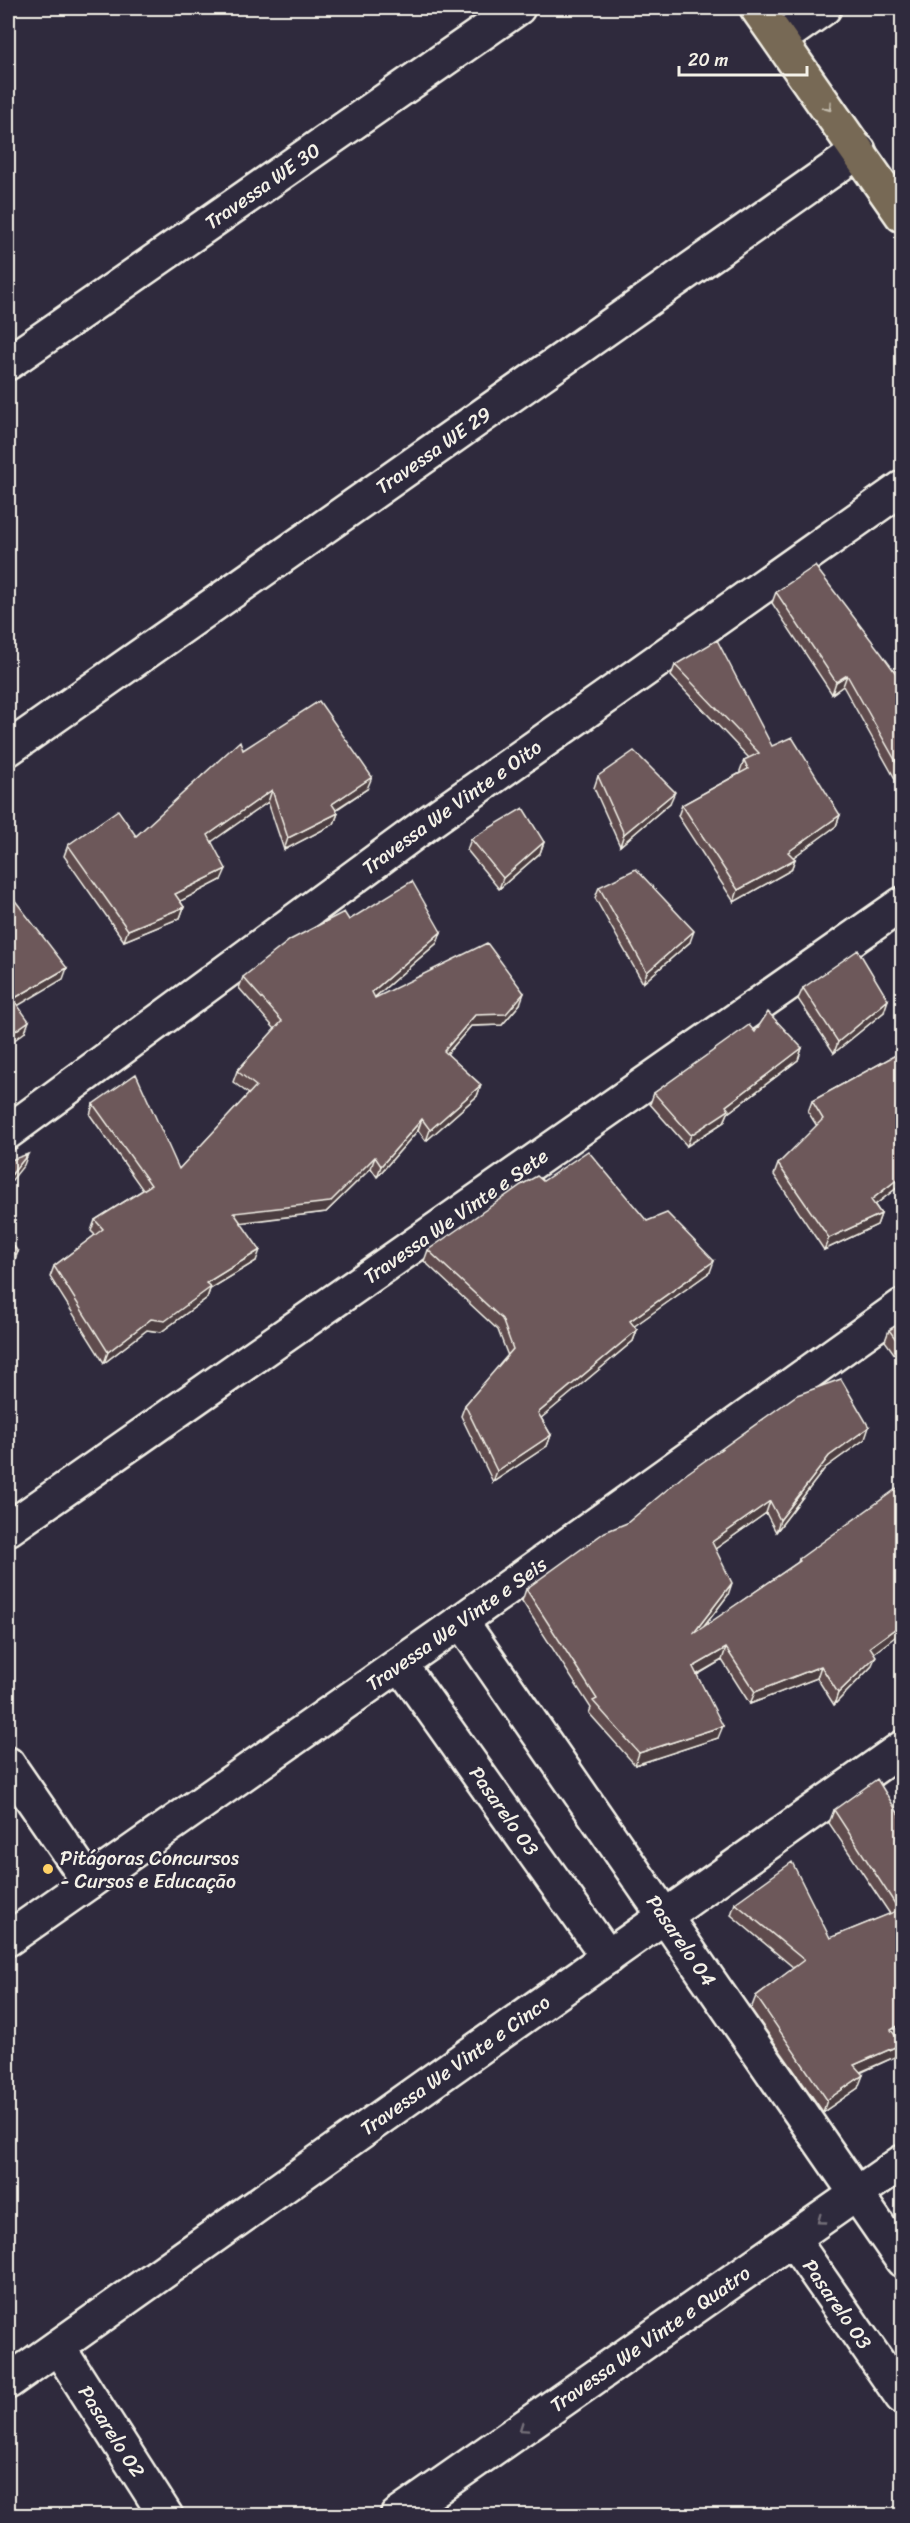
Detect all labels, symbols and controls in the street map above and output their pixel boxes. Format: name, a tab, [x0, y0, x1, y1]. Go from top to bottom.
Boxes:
scale bar	[679, 39, 806, 77]
text: 20 m	[688, 44, 728, 76]
one-way arrow	[821, 100, 832, 111]
street label: Travessa WE 30	[197, 133, 328, 239]
street label: Travessa WE 29	[368, 397, 499, 503]
street label: Travessa We Vinte e Oito	[354, 730, 549, 884]
street label: Travessa We Vinte e Sete	[356, 1139, 556, 1293]
street label: Travessa We Vinte e Seis	[358, 1547, 555, 1700]
street label: Pasarelo 03	[460, 1758, 549, 1863]
place label: Pitágoras Concursos - Cursos e Educação	[60, 1841, 240, 1899]
marker: Pitágoras Concursos - Cursos e Educação	[41, 1862, 55, 1876]
street label: Pasarelo 04	[637, 1887, 726, 1994]
street label: Travessa We Vinte e Cinco	[352, 1985, 558, 2145]
one-way arrow	[816, 2213, 827, 2224]
street label: Pasarelo 03	[793, 2251, 882, 2357]
street label: Travessa We Vinte e Quatro	[542, 2256, 758, 2422]
street label: Pasarelo 02	[69, 2378, 155, 2485]
one-way arrow	[519, 2421, 530, 2432]

